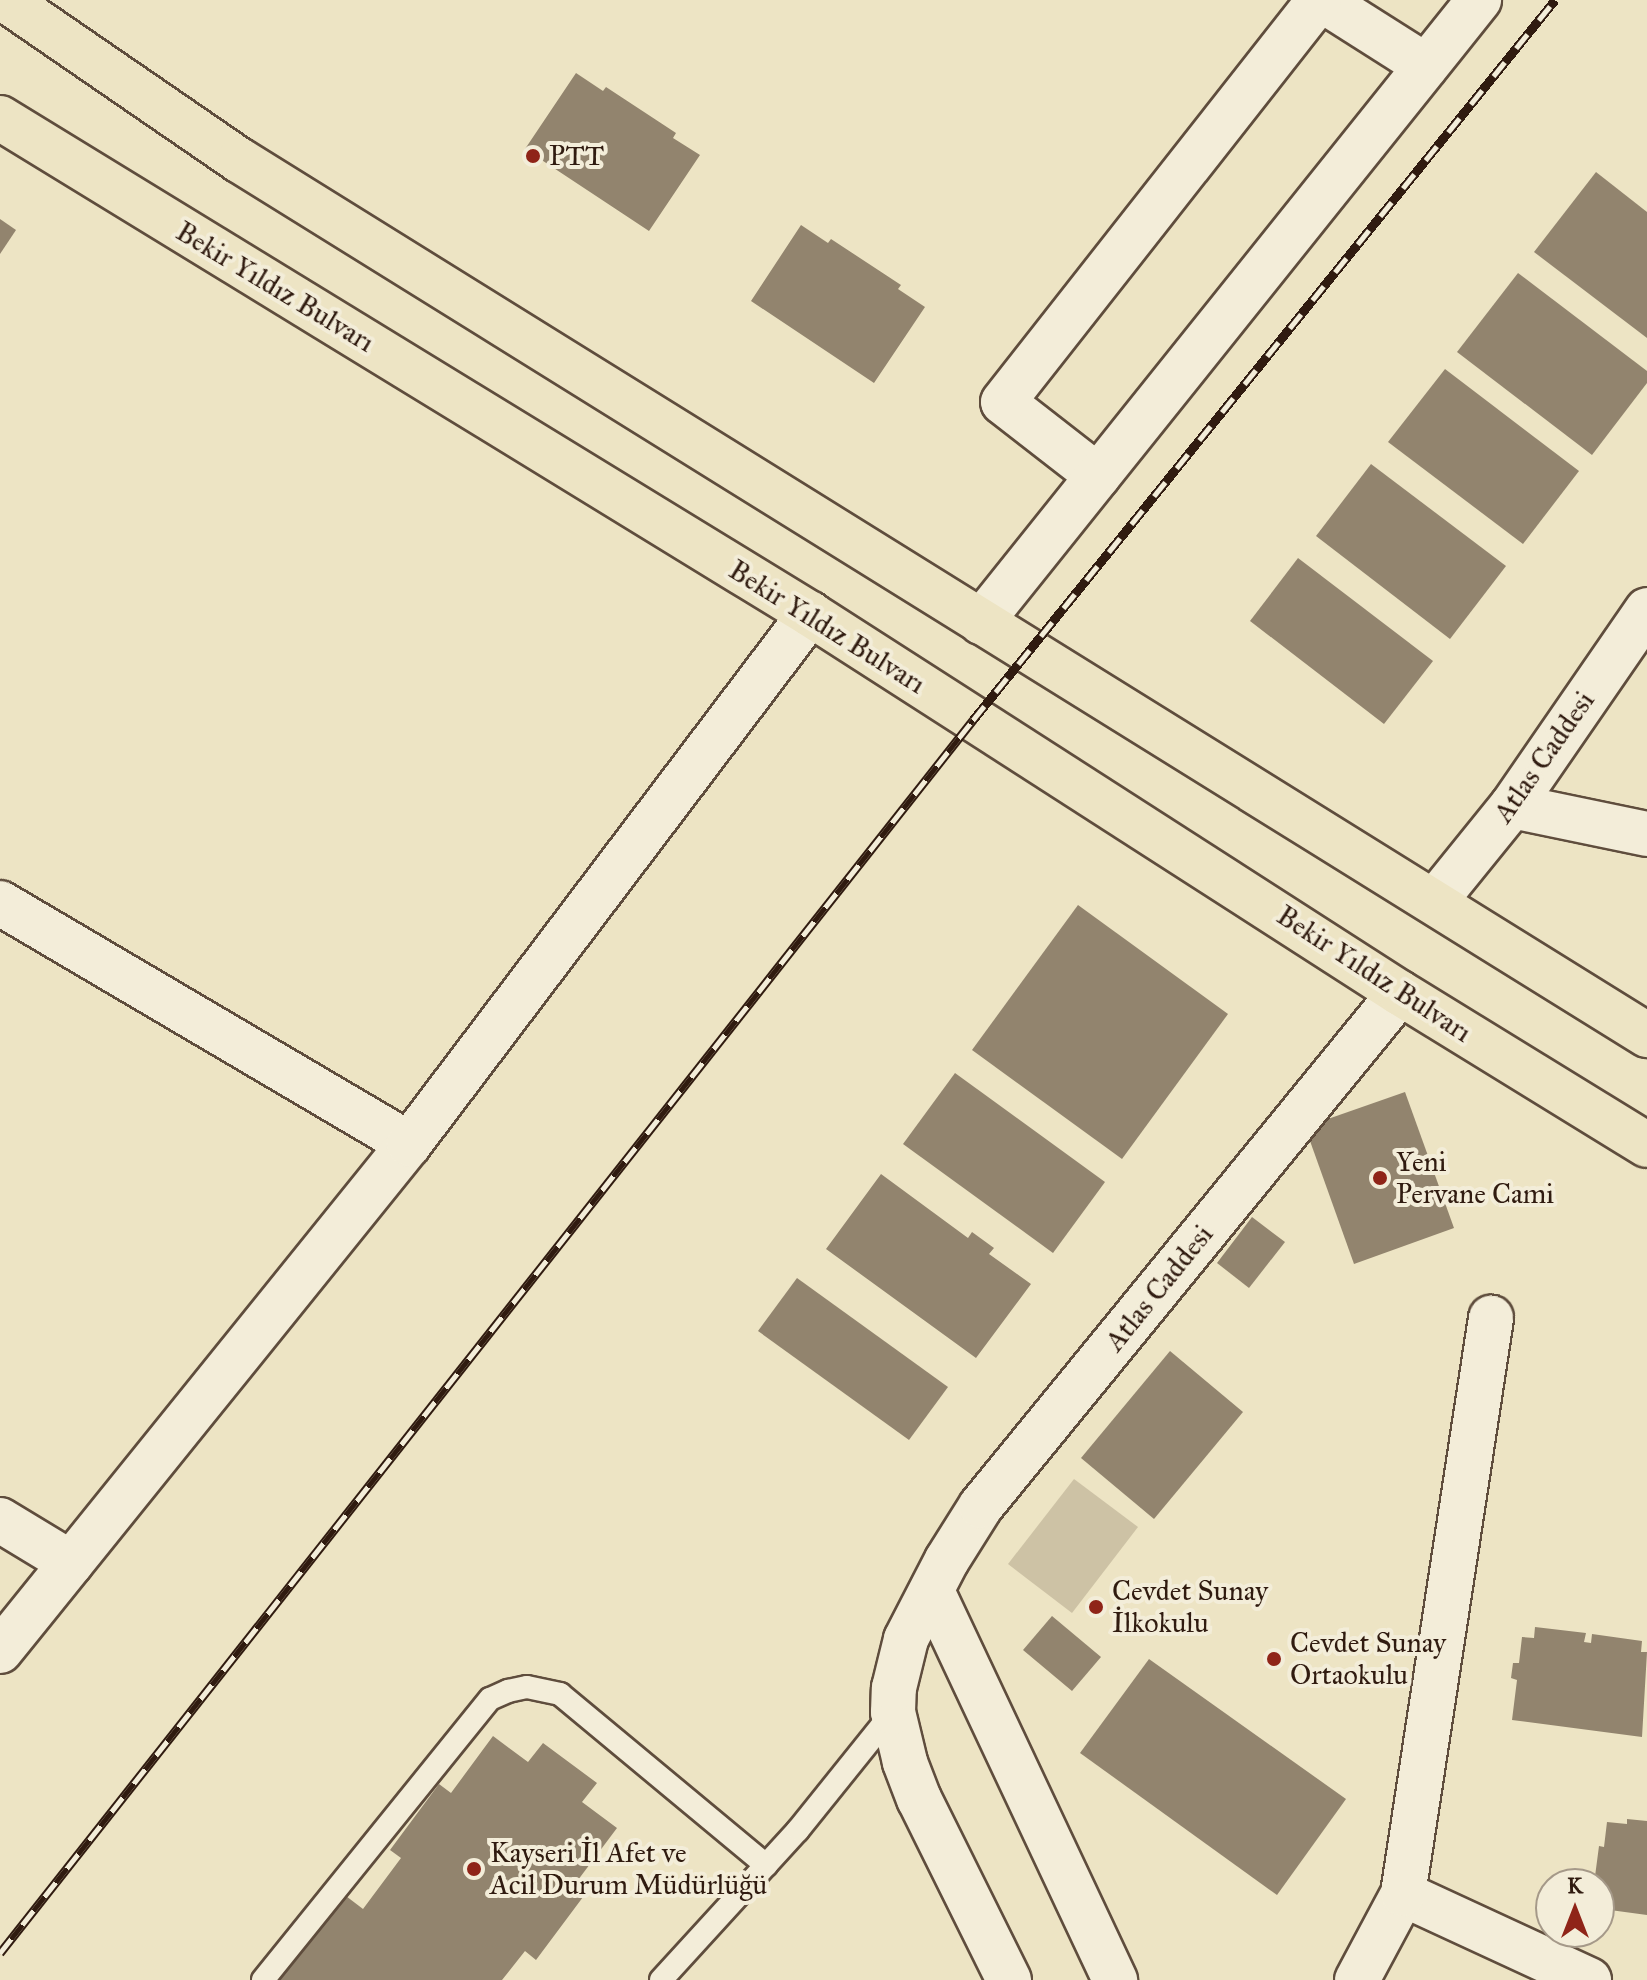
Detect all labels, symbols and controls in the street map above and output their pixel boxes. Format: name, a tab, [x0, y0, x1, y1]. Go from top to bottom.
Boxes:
place label: PTT	[549, 139, 604, 173]
marker: PTT	[524, 147, 542, 165]
street label: Bekir Yıldız Bulvarı	[170, 215, 380, 359]
street label: Bekir Yıldız Bulvarı	[723, 553, 931, 701]
street label: Atlas Caddesi	[1486, 685, 1602, 829]
street label: Bekir Yıldız Bulvarı	[1270, 899, 1478, 1049]
place label: Yeni Pervane Cami	[1396, 1145, 1554, 1211]
marker: Yeni Pervane Cami	[1371, 1169, 1389, 1187]
street label: Atlas Caddesi	[1098, 1218, 1220, 1358]
place label: Cevdet Sunay İlkokulu	[1112, 1574, 1268, 1640]
marker: Cevdet Sunay İlkokulu	[1087, 1598, 1105, 1616]
place label: Cevdet Sunay Ortaokulu	[1290, 1626, 1446, 1692]
marker: Cevdet Sunay Ortaokulu	[1265, 1650, 1283, 1668]
place label: Kayseri İl Afet ve Acil Durum Müdürlüğü	[490, 1836, 767, 1902]
marker: Kayseri İl Afet ve Acil Durum Müdürlüğü	[465, 1860, 483, 1878]
north arrow	[1535, 1868, 1615, 1948]
text: K	[1567, 1872, 1583, 1899]

